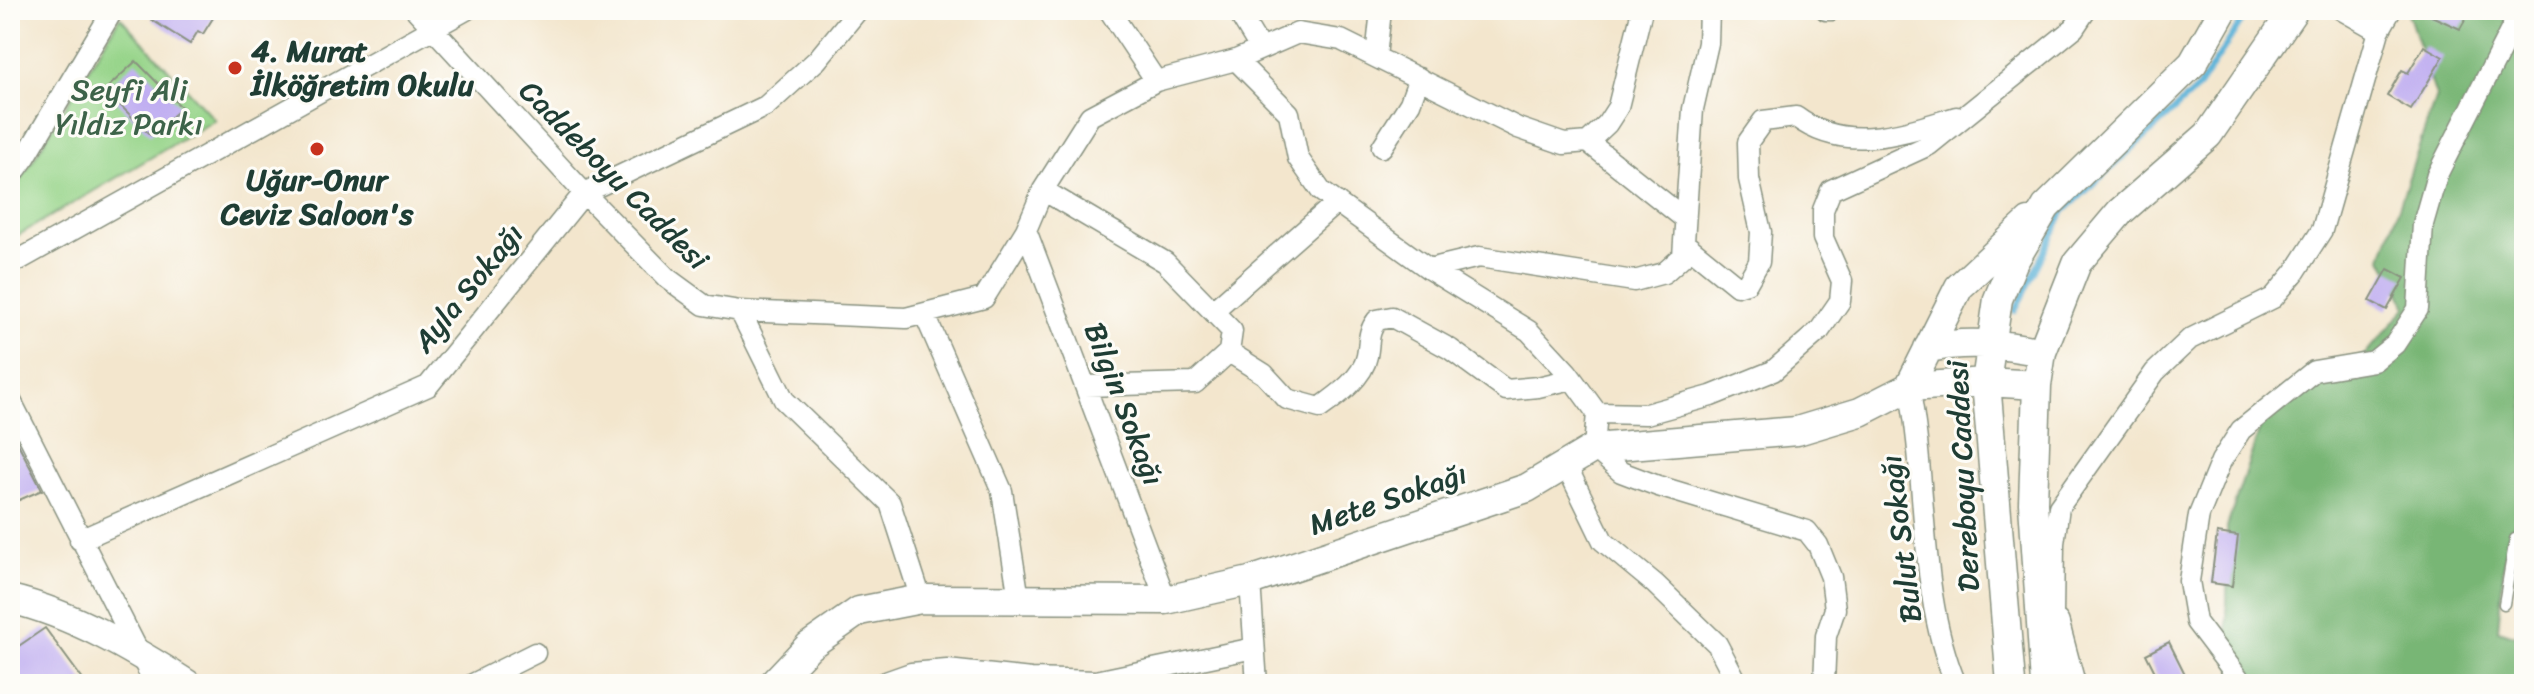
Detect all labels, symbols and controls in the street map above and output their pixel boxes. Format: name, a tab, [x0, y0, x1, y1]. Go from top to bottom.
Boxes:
place label: 4. Murat İlköğretim Okulu	[249, 24, 475, 112]
marker: 4. Murat İlköğretim Okulu	[226, 59, 244, 77]
park label: Seyfi Ali Yıldız Parkı	[55, 63, 203, 151]
street label: Caddeboyu Caddesi	[505, 66, 724, 285]
marker: Uğur-Onur Ceviz Saloon's	[308, 140, 326, 158]
place label: Uğur-Onur Ceviz Saloon's	[220, 153, 414, 241]
street label: Ayla Sokağı	[398, 211, 538, 366]
street label: Bilgin Sokağı	[1068, 314, 1180, 494]
street label: Dereboyu Caddesi	[1930, 357, 1996, 593]
street label: Mete Sokağı	[1302, 447, 1474, 551]
street label: Bulut Sokağı	[1864, 452, 1938, 626]

